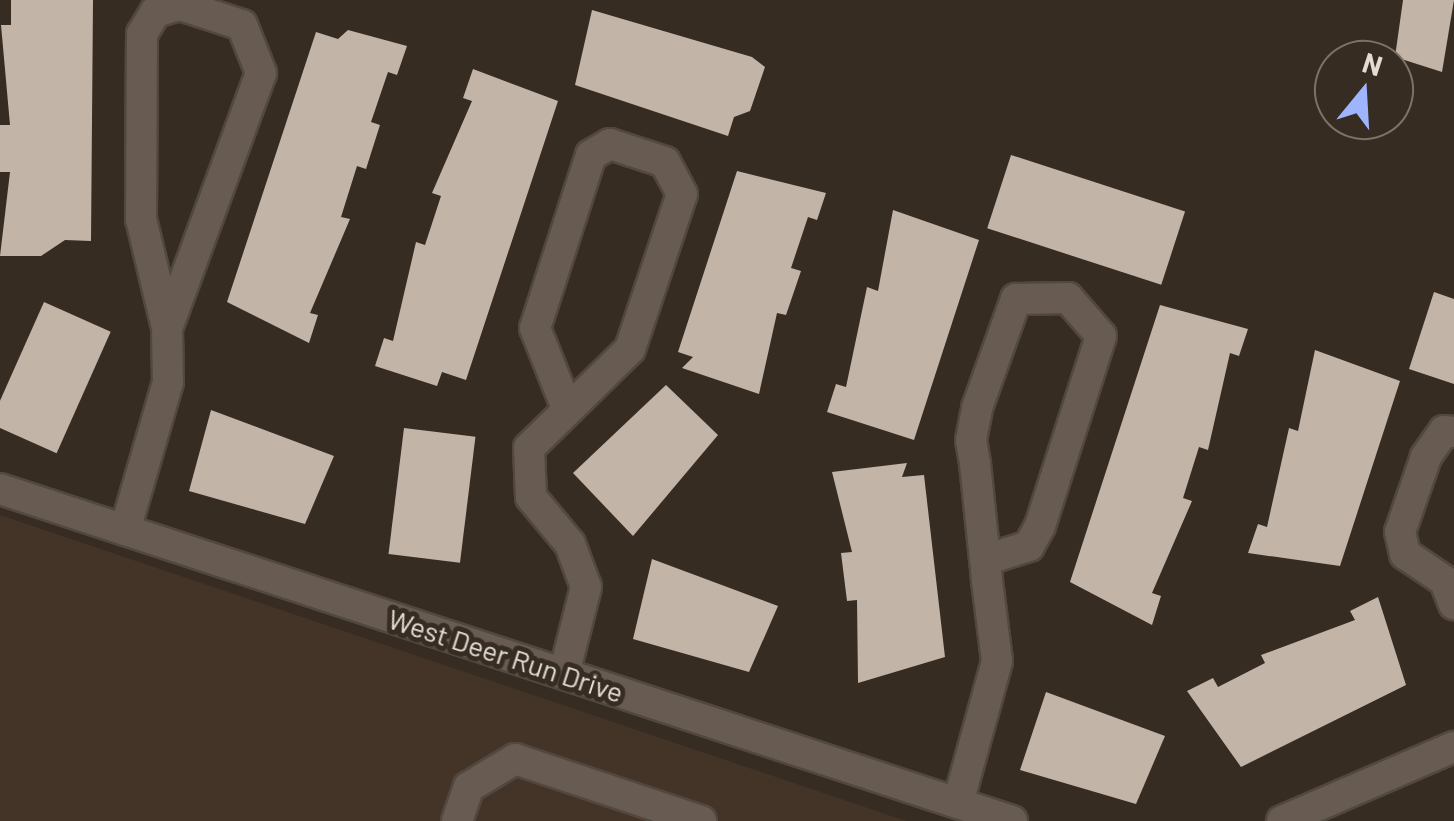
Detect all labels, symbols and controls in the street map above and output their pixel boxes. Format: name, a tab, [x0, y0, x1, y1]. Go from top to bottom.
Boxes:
north arrow	[1314, 40, 1414, 140]
text: N	[1359, 44, 1387, 82]
street label: West Deer Run Drive	[384, 601, 628, 709]

